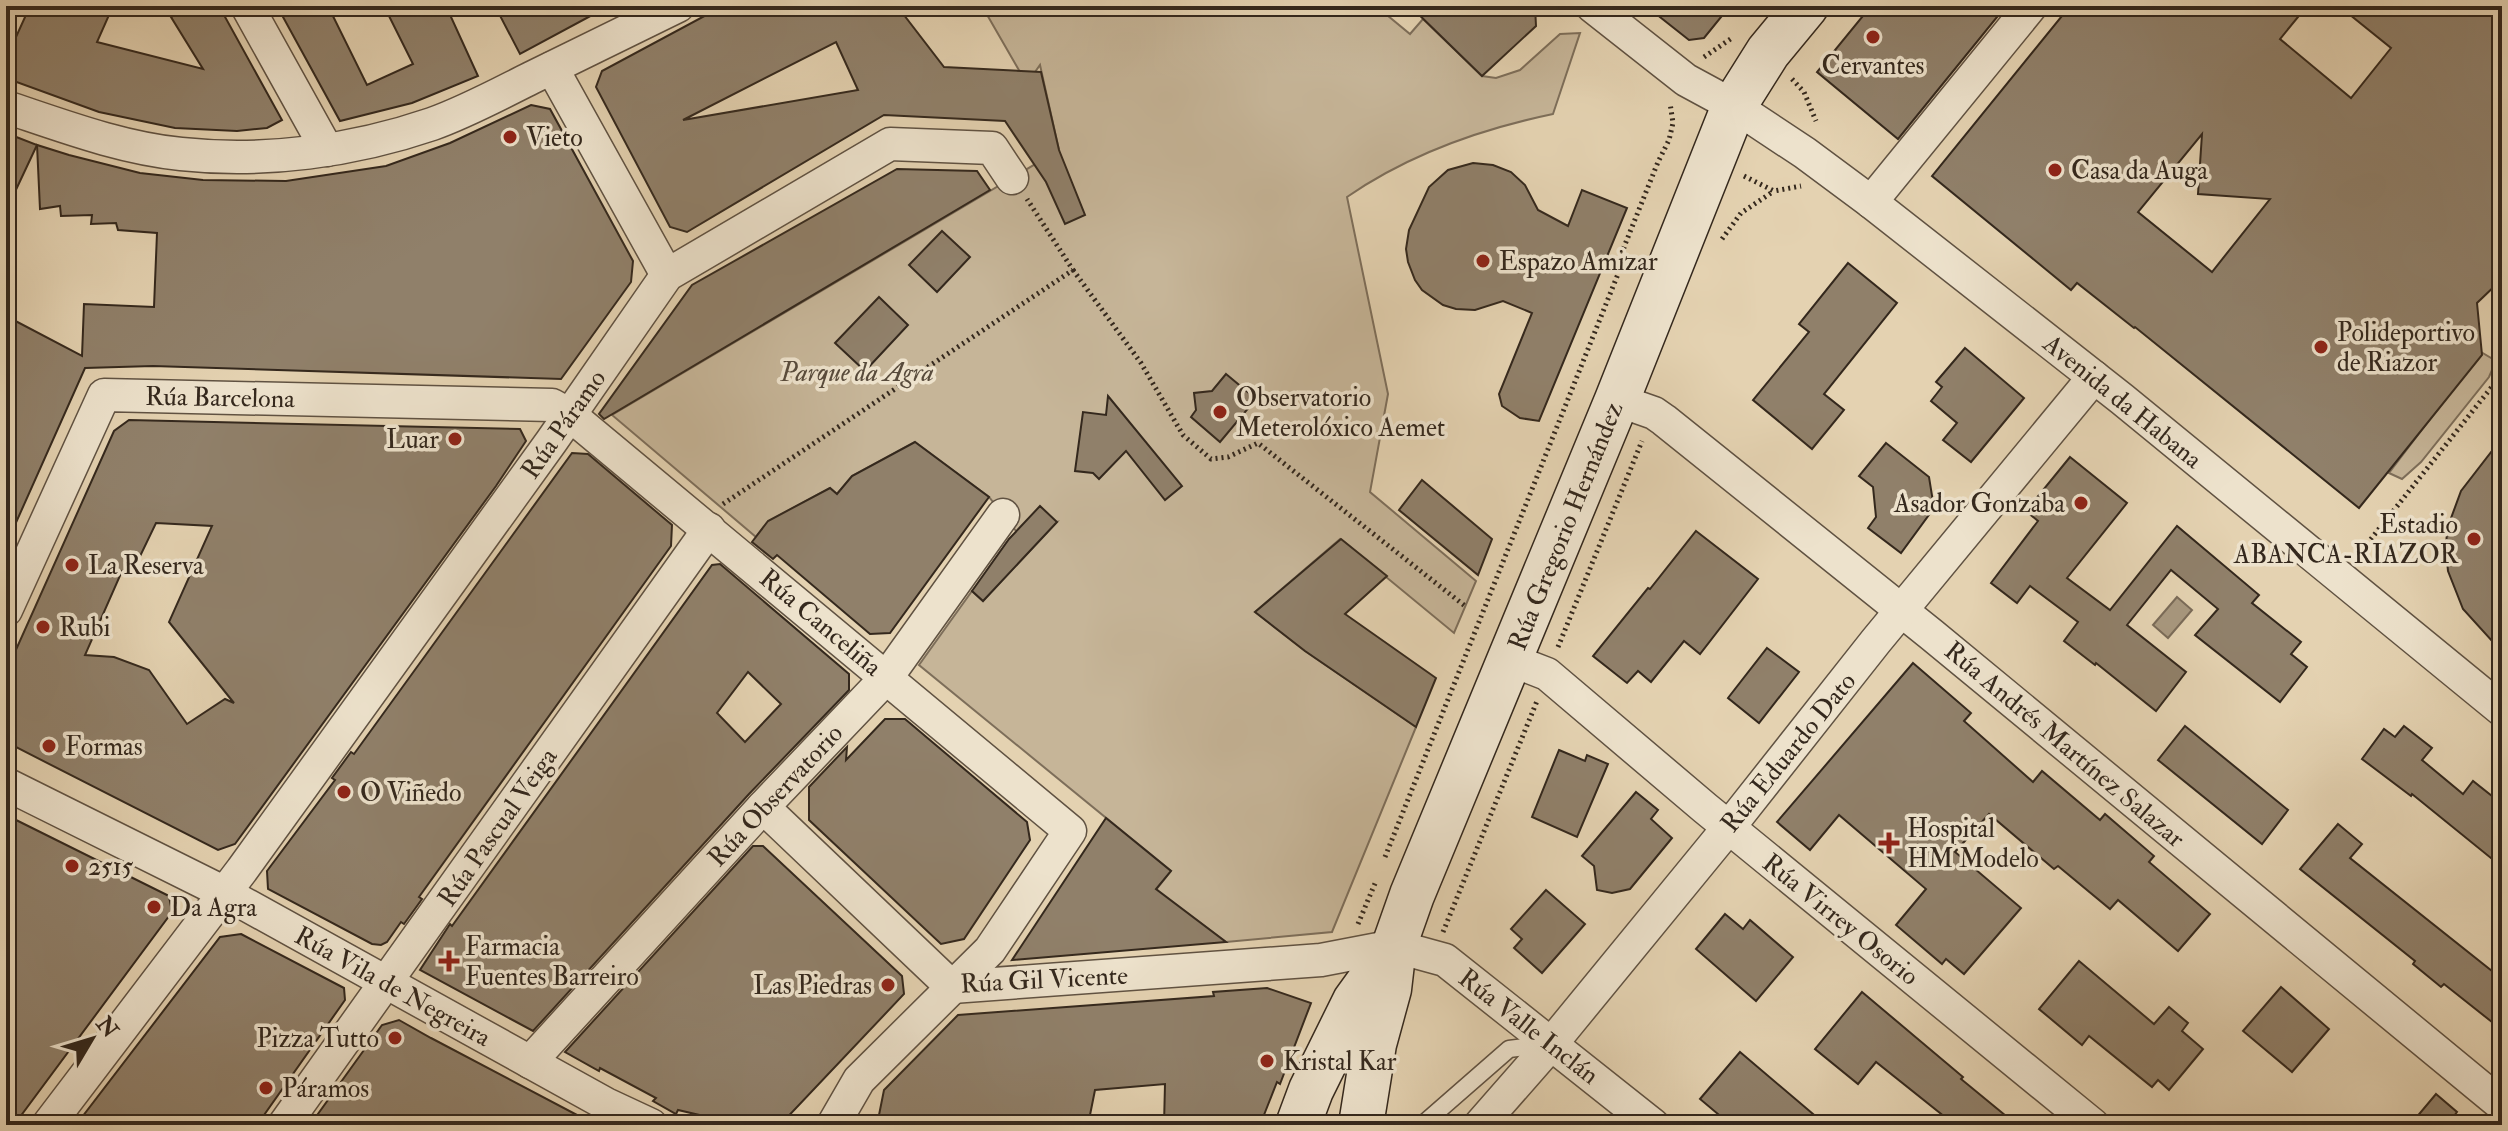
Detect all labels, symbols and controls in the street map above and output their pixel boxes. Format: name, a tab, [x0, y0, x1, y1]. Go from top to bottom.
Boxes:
marker: Cervantes	[1864, 28, 1882, 46]
place label: Cervantes	[1821, 50, 1925, 82]
place label: Vieto	[526, 122, 583, 154]
marker: Vieto	[501, 128, 519, 146]
place label: Casa da Auga	[2071, 155, 2208, 187]
marker: Casa da Auga	[2046, 161, 2064, 179]
place label: Espazo Amizar	[1499, 246, 1658, 279]
marker: Espazo Amizar	[1474, 252, 1492, 270]
place label: Polideportivo de Riazor	[2337, 317, 2475, 379]
street label: Avenida da Habana	[2036, 327, 2209, 476]
marker: Polideportivo de Riazor	[2312, 338, 2330, 356]
park label: Parque da Agra	[779, 357, 934, 389]
street label: Rúa Páramo	[515, 364, 613, 485]
street label: Rúa Barcelona	[145, 381, 295, 415]
place label: Observatorio Meterolóxico Aemet	[1236, 382, 1445, 444]
street label: Rúa Gregorio Hernández	[1501, 397, 1631, 655]
marker: Observatorio Meterolóxico Aemet	[1211, 403, 1229, 421]
place label: Luar	[386, 424, 439, 456]
marker: Luar	[446, 430, 464, 448]
place label: Asador Gonzaba	[1893, 488, 2065, 520]
marker: Asador Gonzaba	[2072, 494, 2090, 512]
place label: Estadio ABANCA-RIAZOR	[2233, 509, 2459, 571]
marker: Estadio ABANCA-RIAZOR	[2465, 530, 2483, 548]
place label: La Reserva	[88, 550, 204, 582]
marker: La Reserva	[63, 556, 81, 574]
street label: Rúa Canceliña	[753, 562, 888, 683]
place label: Rubi	[59, 612, 110, 644]
marker: Rubi	[34, 618, 52, 636]
street label: Rúa Andrés Martínez Salazar	[1938, 635, 2191, 855]
street label: Rúa Eduardo Dato	[1714, 666, 1863, 839]
street label: Rúa Observatorio	[702, 718, 850, 874]
place label: Formas	[65, 731, 143, 763]
marker: Formas	[40, 737, 58, 755]
street label: Rúa Pascual Veiga	[431, 742, 565, 913]
place label: O Viñedo	[360, 777, 461, 809]
marker: O Viñedo	[335, 783, 353, 801]
place label: Hospital HM Modelo	[1907, 813, 2039, 875]
marker: Hospital HM Modelo	[1878, 832, 1900, 854]
street label: Rúa Virrey Osorio	[1756, 847, 1925, 993]
place label: 2515	[88, 851, 134, 883]
marker: 2515	[63, 857, 81, 875]
place label: Da Agra	[170, 892, 257, 924]
marker: Da Agra	[145, 898, 163, 916]
street label: Rúa Vila de Negreira	[289, 920, 496, 1054]
place label: Farmacia Fuentes Barreiro	[465, 931, 639, 993]
marker: Farmacia Fuentes Barreiro	[440, 952, 458, 970]
street label: Rúa Gil Vicente	[959, 960, 1129, 1000]
street label: Rúa Valle Inclán	[1452, 962, 1605, 1092]
place label: Las Piedras	[753, 970, 872, 1002]
marker: Las Piedras	[879, 976, 897, 994]
north arrow	[52, 999, 132, 1079]
text: N	[89, 1010, 124, 1044]
place label: Pizza Tutto	[256, 1023, 379, 1055]
marker: Pizza Tutto	[386, 1029, 404, 1047]
place label: Kristal Kar	[1283, 1046, 1397, 1078]
marker: Kristal Kar	[1258, 1052, 1276, 1070]
place label: Páramos	[282, 1073, 369, 1105]
marker: Páramos	[257, 1079, 275, 1097]

